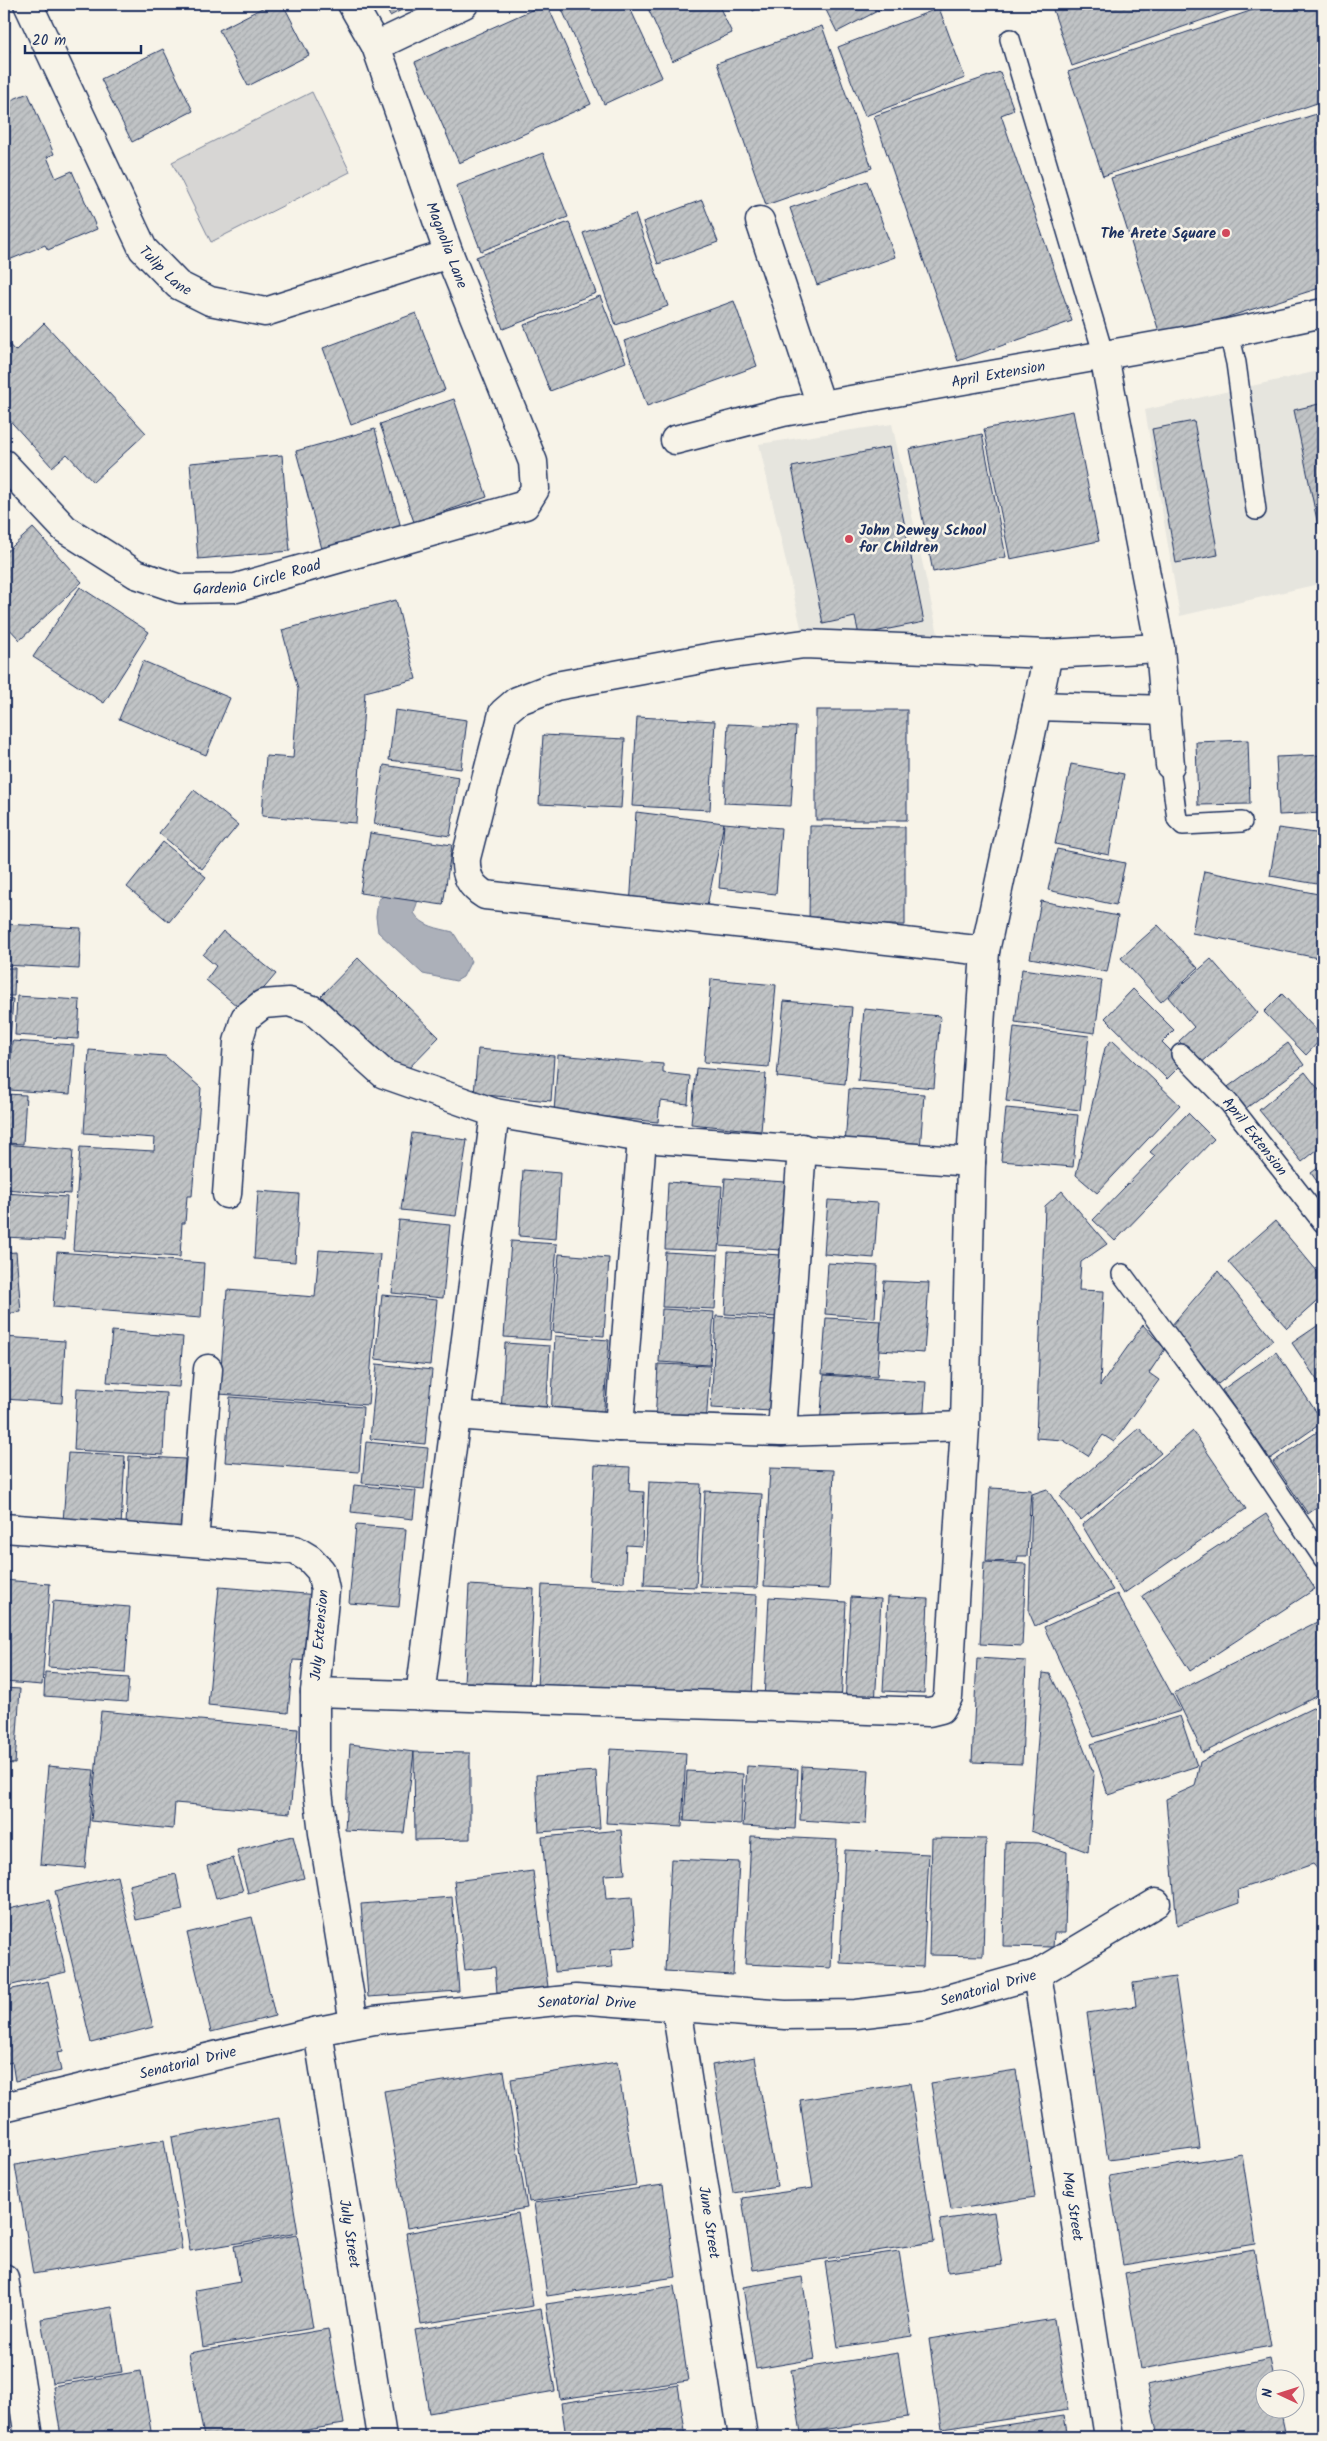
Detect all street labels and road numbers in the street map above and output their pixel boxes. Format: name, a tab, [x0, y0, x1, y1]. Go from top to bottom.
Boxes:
street label: Magnolia Lane	[419, 199, 474, 292]
street label: Tulip Lane	[133, 240, 196, 303]
street label: April Extension	[949, 355, 1047, 395]
street label: Gardenia Circle Road	[193, 553, 324, 602]
street label: April Extension	[1216, 1092, 1293, 1182]
street label: July Extension	[304, 1588, 336, 1682]
street label: Senatorial Drive	[938, 1964, 1040, 2014]
street label: Senatorial Drive	[536, 1988, 637, 2017]
street label: Senatorial Drive	[137, 2040, 239, 2087]
street label: May Street	[1055, 2170, 1089, 2243]
street label: June Street	[691, 2185, 726, 2261]
street label: July Street	[332, 2198, 366, 2270]

